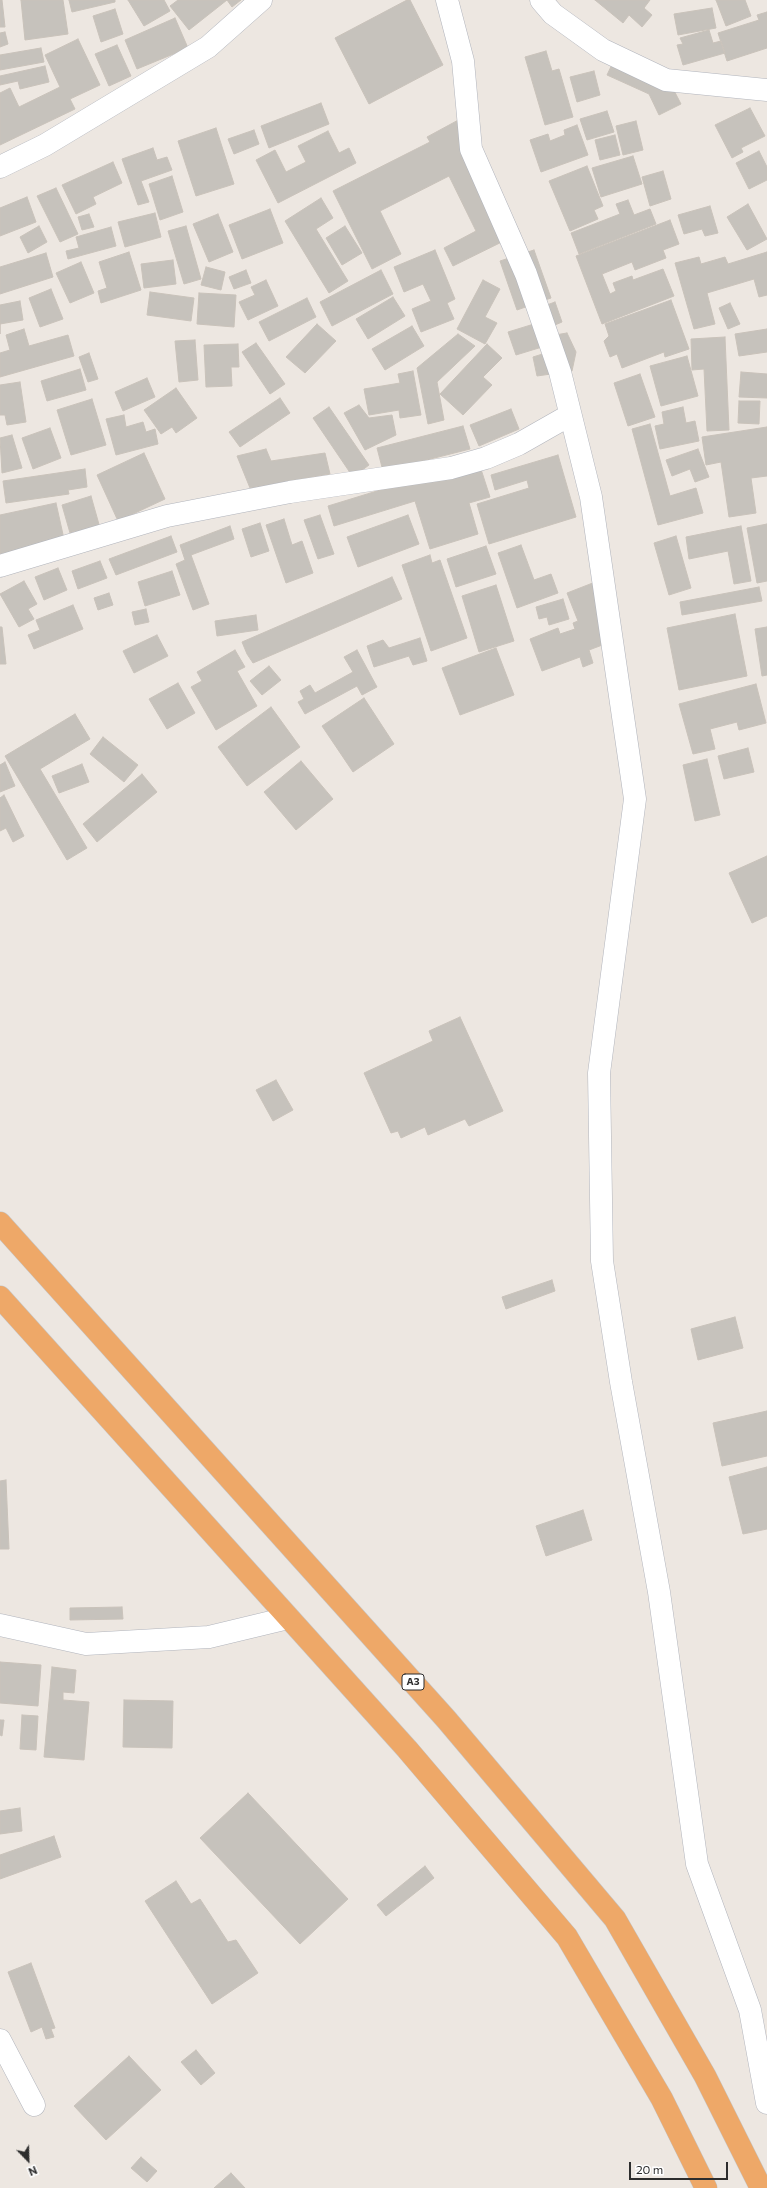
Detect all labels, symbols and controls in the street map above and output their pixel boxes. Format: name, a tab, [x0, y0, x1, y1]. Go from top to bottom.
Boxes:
road number: A3	[402, 1674, 424, 1690]
north arrow	[8, 2140, 48, 2180]
scale bar	[631, 2154, 730, 2180]
text: 20 m	[636, 2162, 663, 2176]
text: N	[27, 2164, 39, 2179]

